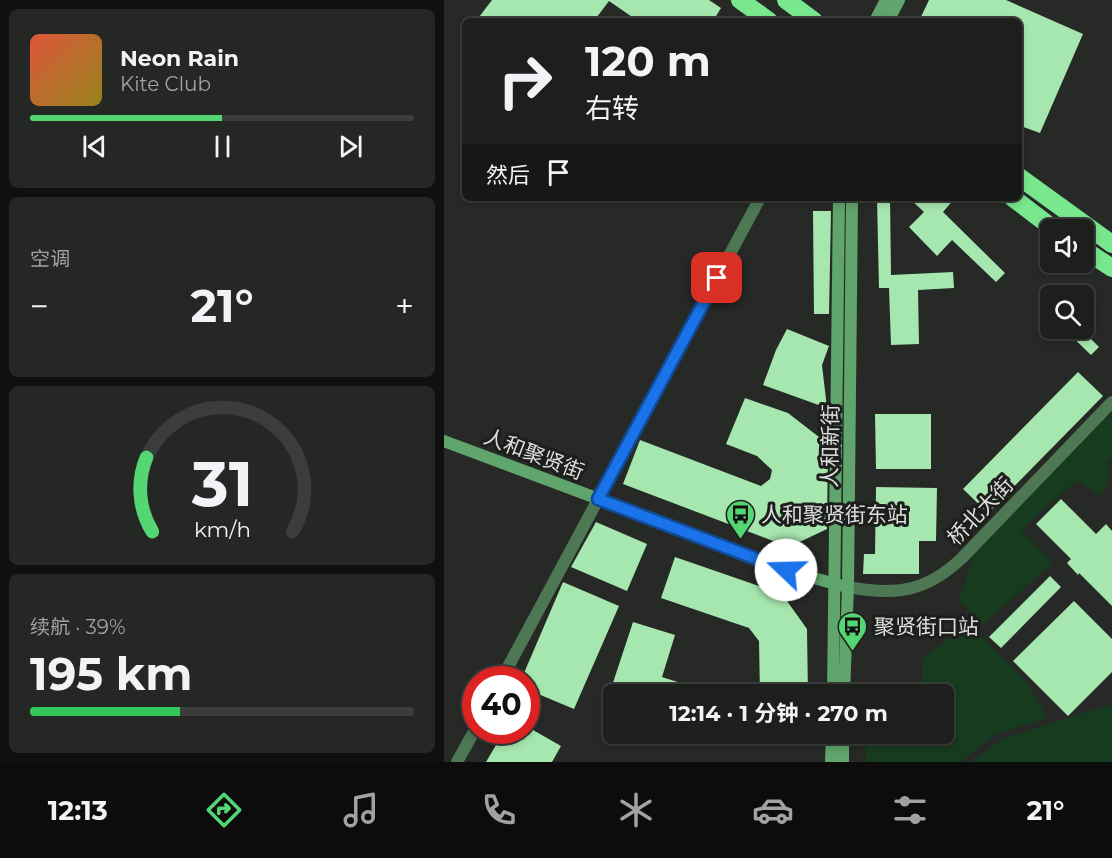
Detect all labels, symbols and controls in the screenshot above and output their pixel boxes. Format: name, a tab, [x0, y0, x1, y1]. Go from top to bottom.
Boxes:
text: 120 m	[585, 35, 711, 87]
icon: right	[486, 42, 564, 120]
text: Neon Rain	[120, 45, 239, 72]
text: Kite Club	[120, 72, 211, 96]
text: 右转	[585, 92, 639, 125]
icon: previous	[78, 130, 111, 163]
icon: pause	[206, 130, 239, 163]
icon: next	[334, 130, 367, 163]
icon: arrive	[542, 156, 575, 189]
text: 然后	[486, 162, 530, 189]
map controls	[1040, 219, 1094, 339]
button: sound	[1040, 219, 1094, 273]
text: 空调	[30, 247, 70, 271]
pin	[691, 252, 742, 303]
icon: arrive	[700, 261, 733, 294]
text: 21°	[190, 278, 254, 333]
button: search	[1040, 285, 1094, 339]
text: −	[30, 286, 49, 326]
text: +	[395, 286, 414, 326]
street label: 人和新街	[817, 404, 843, 488]
street label: 人和聚贤街	[481, 424, 587, 484]
text: 31	[190, 446, 253, 522]
street label: 桥北大街	[942, 472, 1018, 550]
bus stop icon: 人和聚贤街东站	[724, 498, 756, 540]
place label: 人和聚贤街东站	[761, 502, 908, 527]
text: km/h	[193, 517, 251, 543]
position arrow	[754, 538, 818, 602]
bus stop icon: 聚贤街口站	[837, 610, 869, 652]
place label: 聚贤街口站	[874, 614, 979, 639]
text: 续航 · 39%	[30, 615, 126, 639]
text: 195 km	[30, 646, 192, 701]
speed limit sign: 40	[462, 666, 540, 744]
text: 12:14 · 1 分钟 · 270 m	[669, 700, 888, 727]
icon: directions	[203, 789, 245, 831]
icon: music	[340, 789, 382, 831]
icon: phone	[478, 789, 520, 831]
icon: climate	[615, 789, 657, 831]
icon: car	[752, 789, 794, 831]
icon: filters	[889, 789, 931, 831]
text: 12:13	[48, 794, 108, 827]
text: 21°	[1027, 794, 1064, 827]

